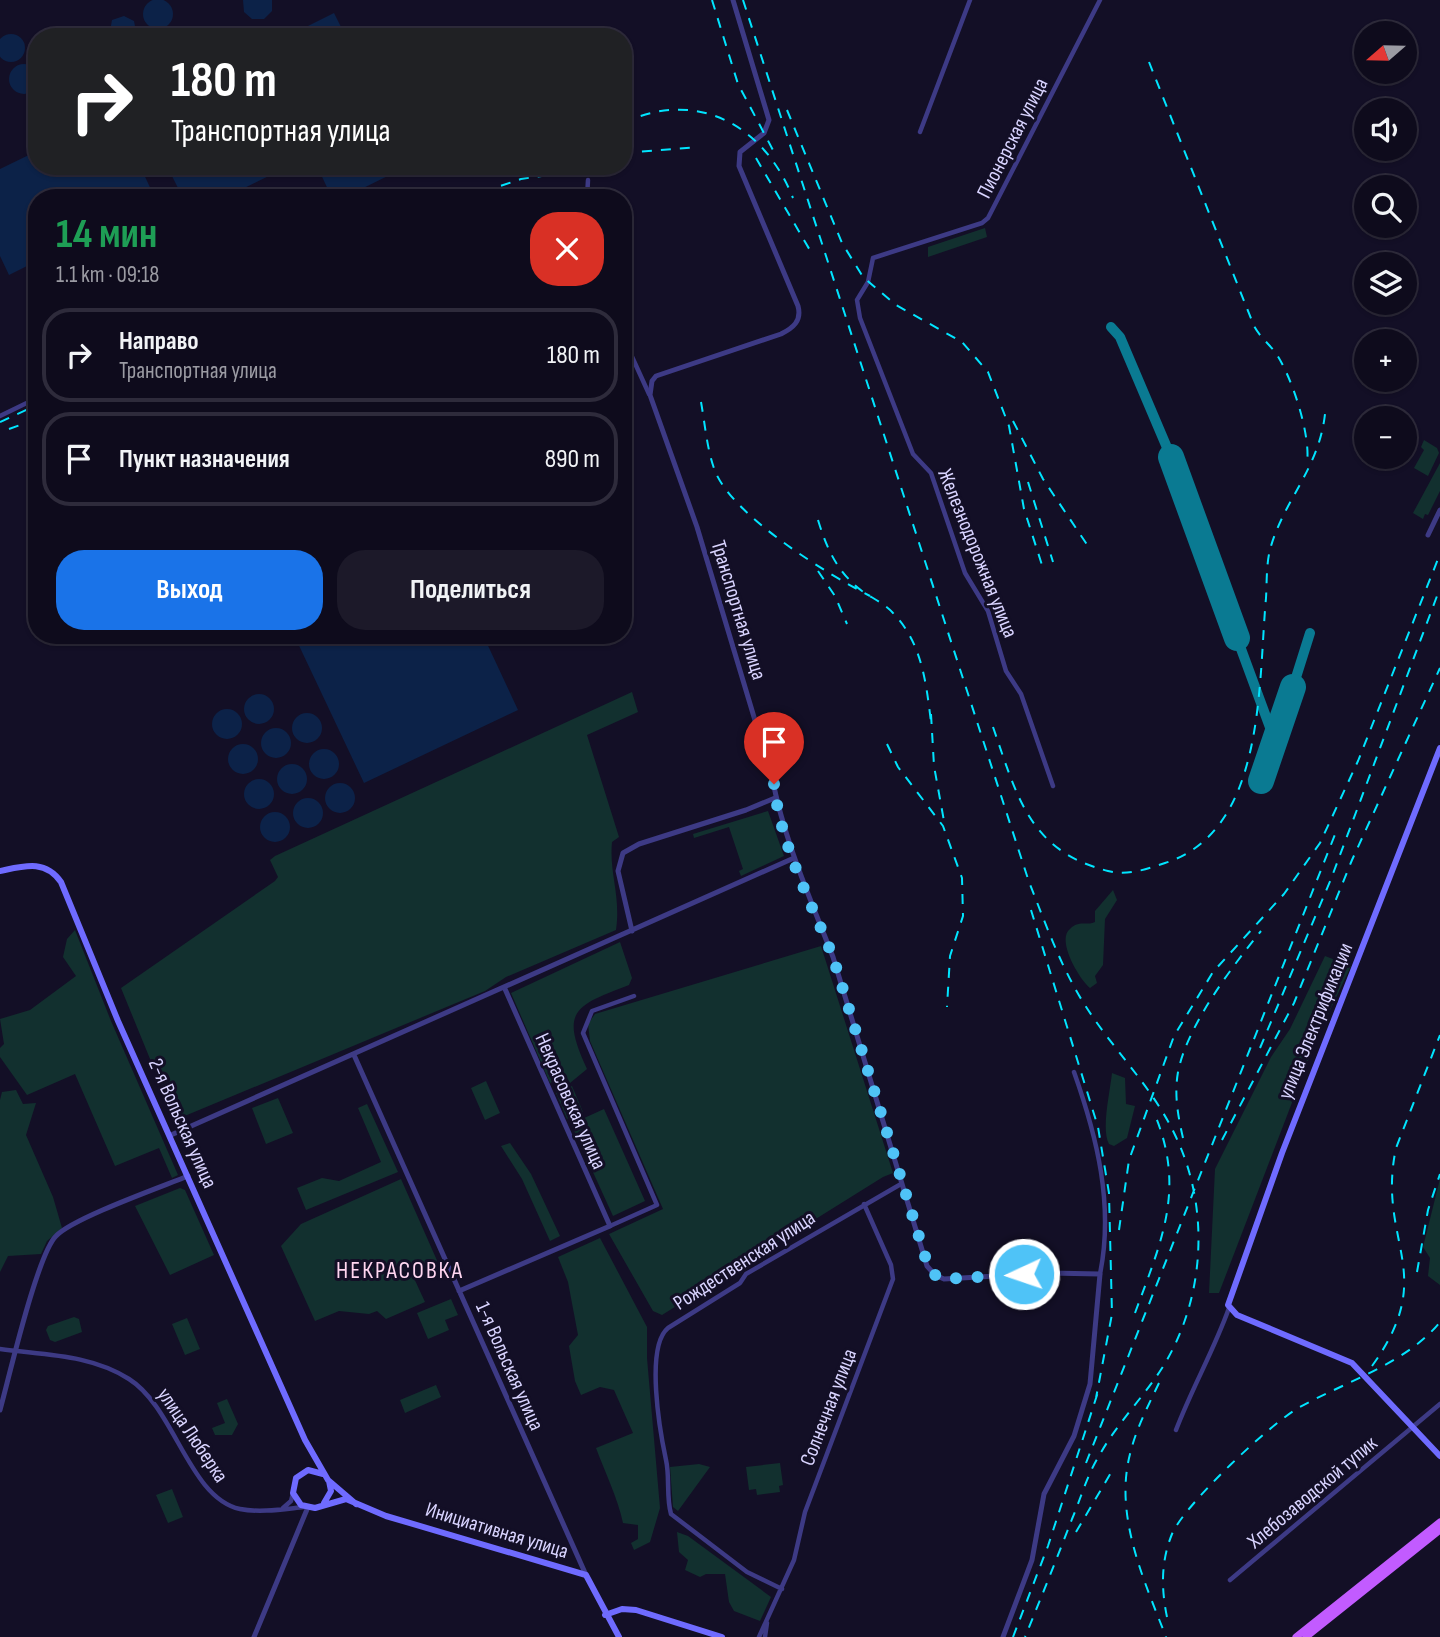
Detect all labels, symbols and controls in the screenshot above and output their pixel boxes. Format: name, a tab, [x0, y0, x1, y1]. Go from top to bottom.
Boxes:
north arrow	[1354, 21, 1418, 84]
map controls	[1354, 21, 1417, 469]
text: 180 m	[171, 52, 277, 111]
icon: right	[56, 56, 147, 147]
street label: Пионерская улица	[971, 74, 1053, 202]
button: sound	[1354, 98, 1417, 161]
text: Транспортная улица	[171, 112, 391, 151]
button: search	[1354, 175, 1417, 238]
text: 14 мин	[56, 209, 157, 260]
button: close	[530, 212, 604, 286]
button: layers	[1354, 252, 1417, 315]
text: 1.1 km · 09:18	[56, 261, 159, 289]
text: Направо	[119, 326, 198, 357]
button: +	[1354, 329, 1417, 392]
icon: right	[60, 336, 98, 374]
text: 180 m	[547, 340, 600, 371]
text: Транспортная улица	[119, 357, 277, 385]
button: −	[1354, 406, 1417, 469]
icon: arrive	[60, 440, 98, 478]
text: Пункт назначения	[119, 444, 290, 475]
text: 890 m	[545, 444, 600, 475]
street label: Железнодорожная улица	[932, 465, 1023, 641]
street label: Транспортная улица	[705, 538, 772, 683]
button: Выход	[56, 550, 323, 630]
button: Поделиться	[337, 550, 604, 630]
pin	[744, 712, 804, 784]
icon: arrive	[755, 723, 793, 761]
street label: улица Электрификации	[1273, 939, 1358, 1103]
street label: Некрасовская улица	[529, 1029, 612, 1173]
street label: 2-я Вольская улица	[143, 1054, 222, 1192]
street label: Рождественская улица	[669, 1205, 820, 1316]
position arrow	[987, 1237, 1061, 1311]
district label: НЕКРАСОВКА	[336, 1256, 464, 1285]
street label: 1-я Вольская улица	[470, 1298, 549, 1434]
street label: Солнечная улица	[795, 1345, 862, 1469]
street label: улица Люберка	[152, 1383, 233, 1487]
street label: Хлебозаводской тупик	[1242, 1431, 1382, 1554]
street label: Инициативная улица	[422, 1497, 571, 1564]

